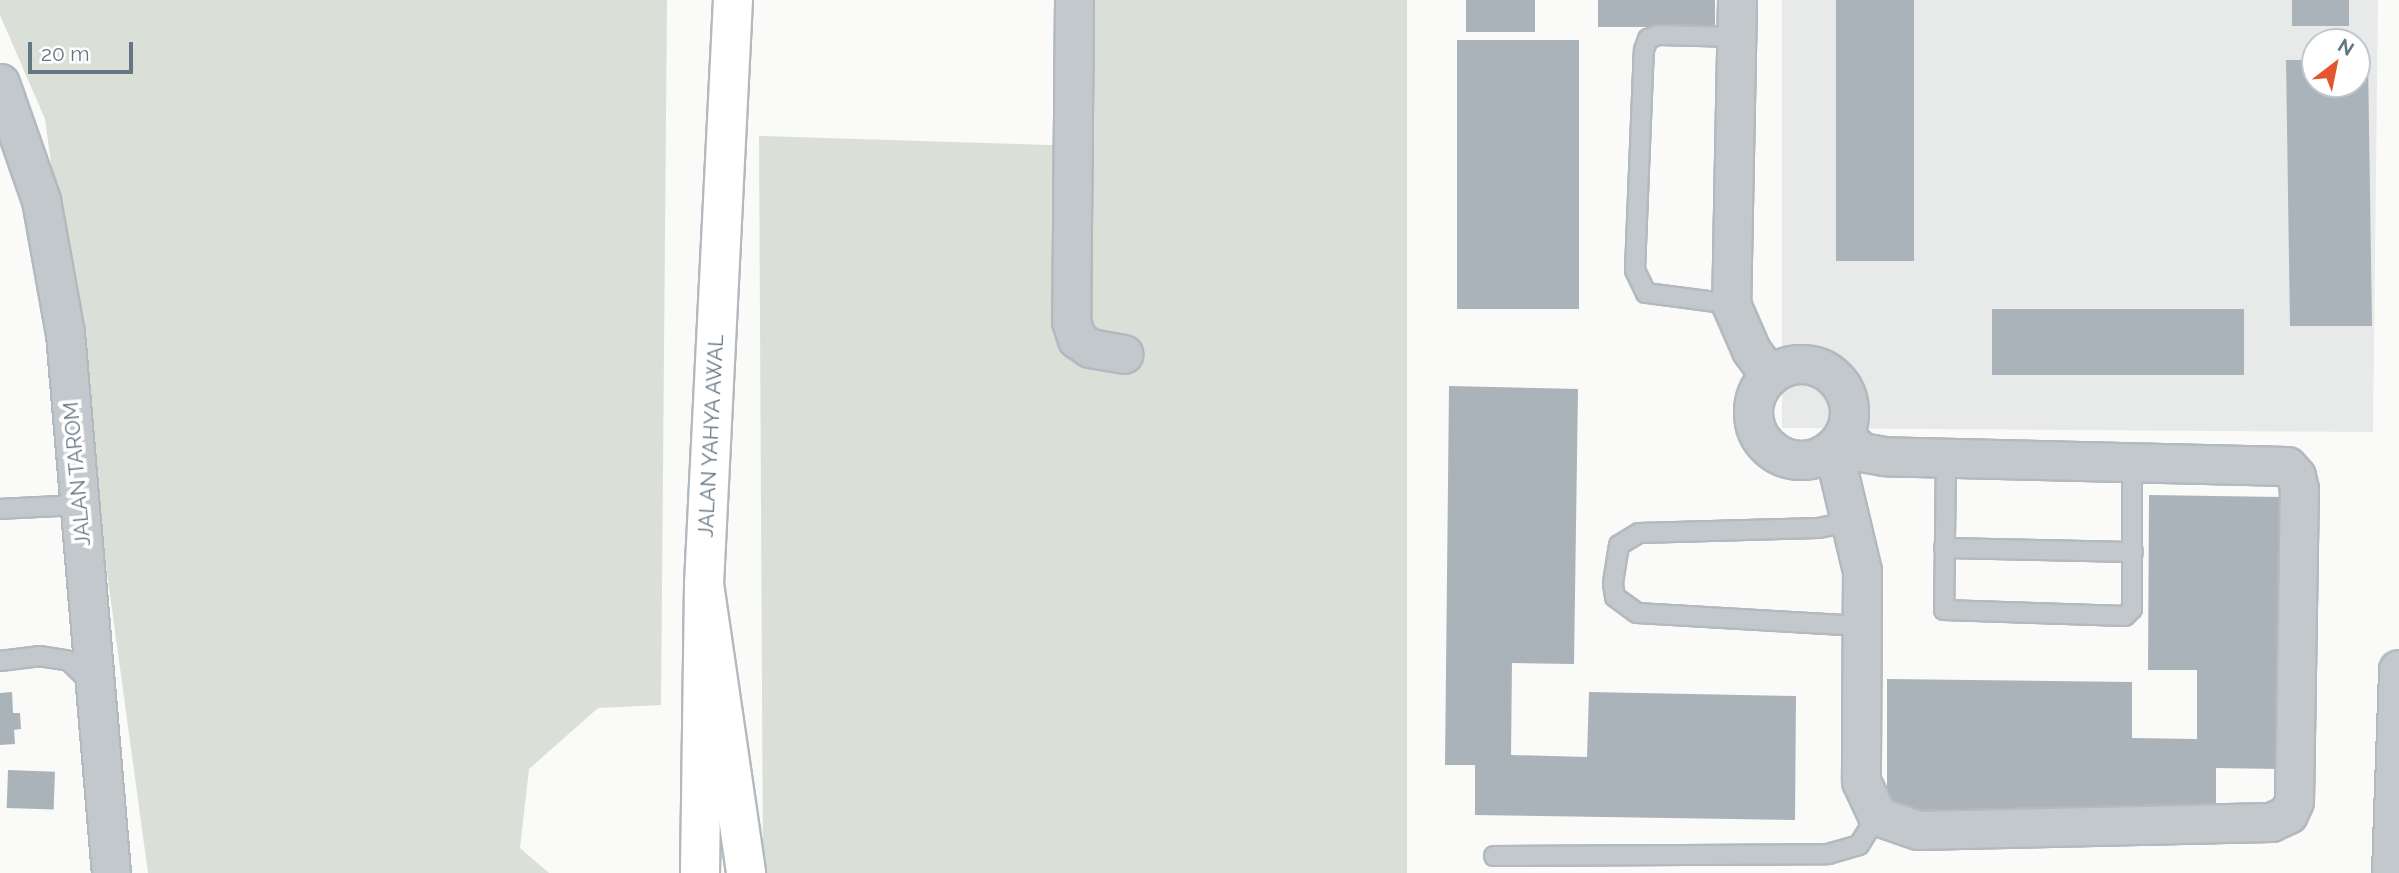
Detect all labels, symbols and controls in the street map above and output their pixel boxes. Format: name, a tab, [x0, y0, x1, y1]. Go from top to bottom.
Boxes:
scale bar	[32, 28, 136, 72]
north arrow	[2301, 28, 2371, 98]
text: N	[2334, 34, 2358, 60]
text: 20 m	[41, 41, 89, 66]
street label: JALAN YAHYA AWAL	[693, 333, 729, 539]
street label: JALAN TAROM	[58, 400, 96, 548]

